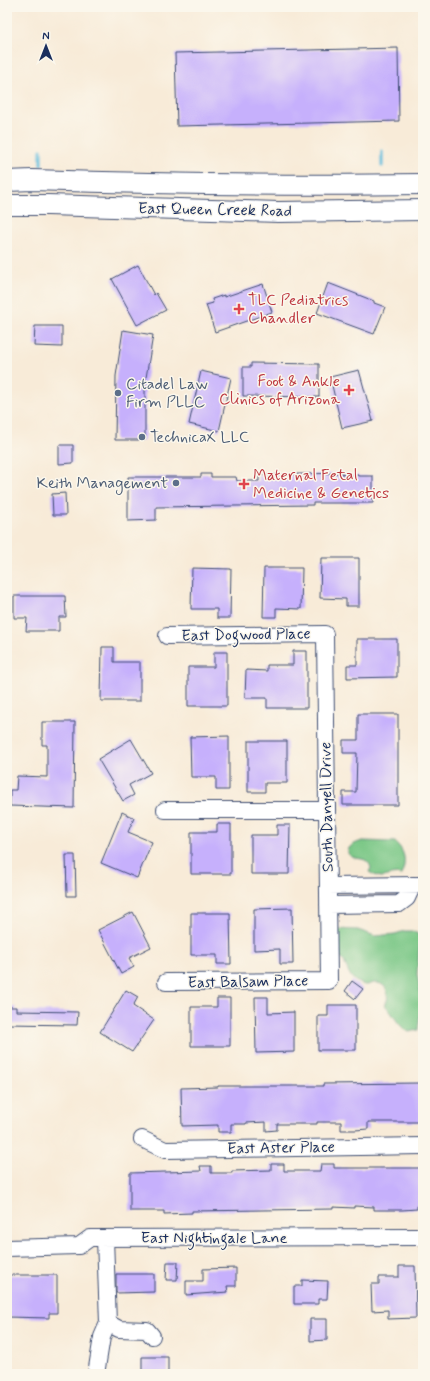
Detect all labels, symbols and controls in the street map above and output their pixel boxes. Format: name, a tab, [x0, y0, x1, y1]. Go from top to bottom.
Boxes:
north arrow	[26, 26, 66, 66]
text: N	[42, 30, 50, 44]
street label: East Queen Creek Road	[138, 198, 292, 222]
place label: TLC Pediatrics Chandler	[248, 290, 348, 329]
marker: TLC Pediatrics Chandler	[233, 303, 245, 315]
place label: Foot & Ankle Clinics of Arizona	[219, 371, 340, 410]
place label: Citadel Law Firm PLLC	[126, 374, 208, 413]
marker: Foot & Ankle Clinics of Arizona	[343, 384, 355, 396]
marker: Citadel Law Firm PLLC	[113, 388, 123, 398]
place label: TechnicaX LLC	[150, 427, 249, 448]
marker: TechnicaX LLC	[137, 432, 147, 442]
place label: Maternal Fetal Medicine & Genetics	[253, 465, 389, 504]
place label: Keith Management	[36, 473, 168, 495]
marker: Keith Management	[171, 478, 181, 488]
marker: Maternal Fetal Medicine & Genetics	[238, 478, 250, 490]
street label: East Dogwood Place	[181, 623, 311, 648]
street label: South Danyell Drive	[315, 742, 339, 872]
street label: East Balsam Place	[187, 970, 309, 994]
street label: East Aster Place	[227, 1137, 335, 1159]
street label: East Nightingale Lane	[141, 1228, 287, 1250]

